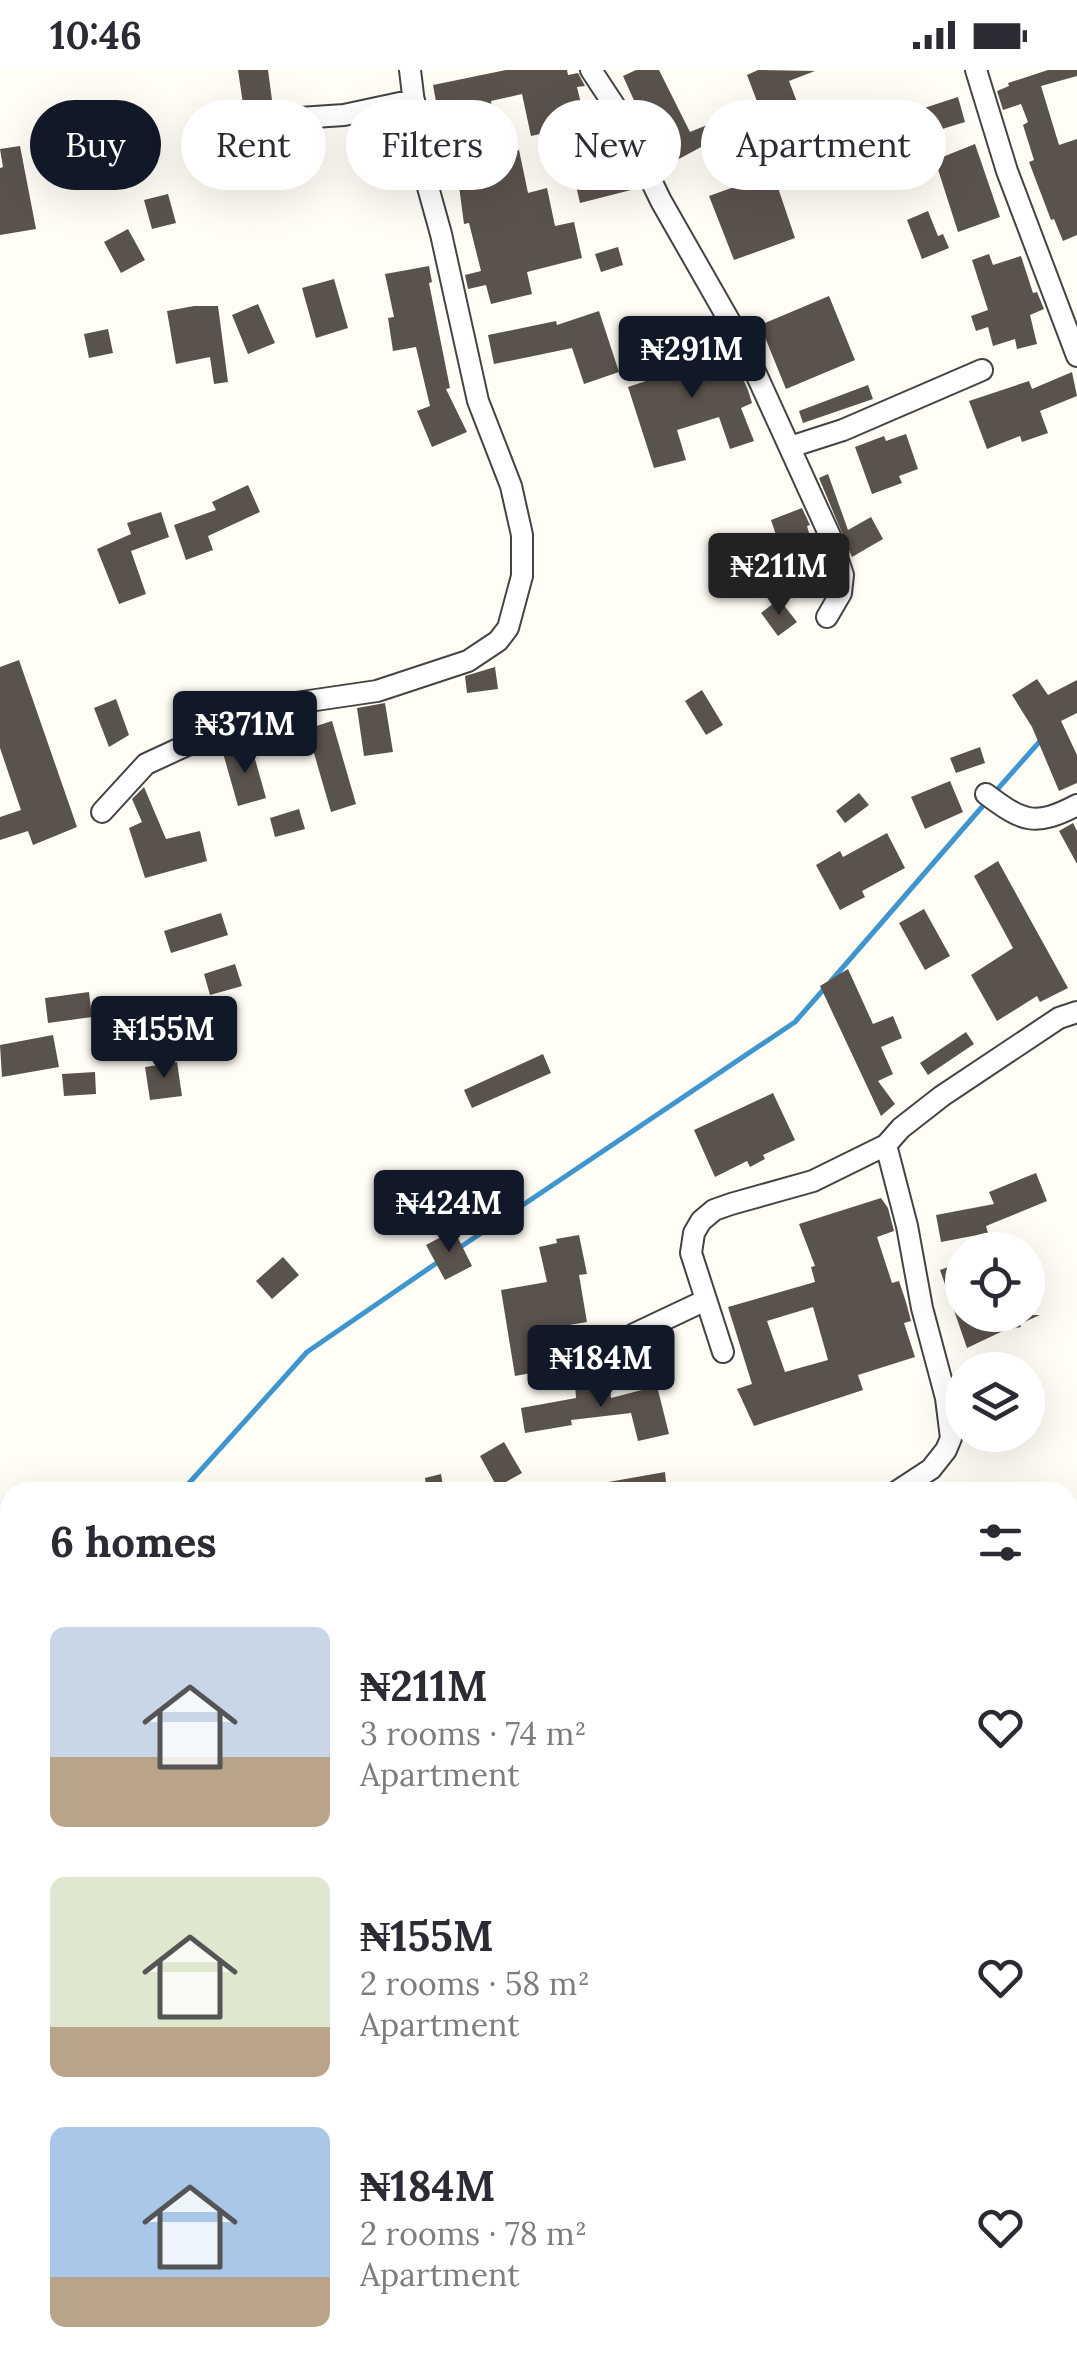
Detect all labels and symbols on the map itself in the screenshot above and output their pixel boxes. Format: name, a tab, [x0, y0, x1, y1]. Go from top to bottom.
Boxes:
pin: ₦291M	[622, 316, 762, 401]
pin: ₦211M	[709, 533, 849, 618]
pin: ₦371M	[175, 691, 315, 776]
pin: ₦155M	[94, 996, 234, 1081]
pin: ₦424M	[379, 1170, 519, 1255]
pin: ₦184M	[531, 1325, 671, 1410]

